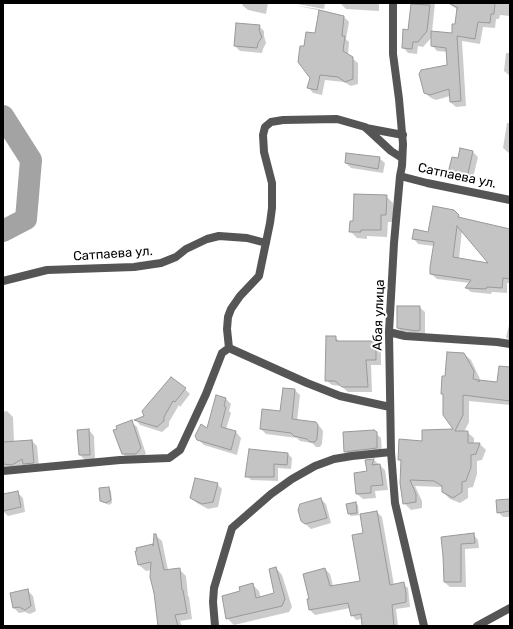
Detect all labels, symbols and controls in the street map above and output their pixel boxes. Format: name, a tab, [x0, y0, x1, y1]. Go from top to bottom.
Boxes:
street label: Сатпаева ул.	[416, 160, 498, 192]
street label: Сатпаева ул.	[73, 243, 153, 265]
street label: Абая улица	[370, 279, 388, 351]

